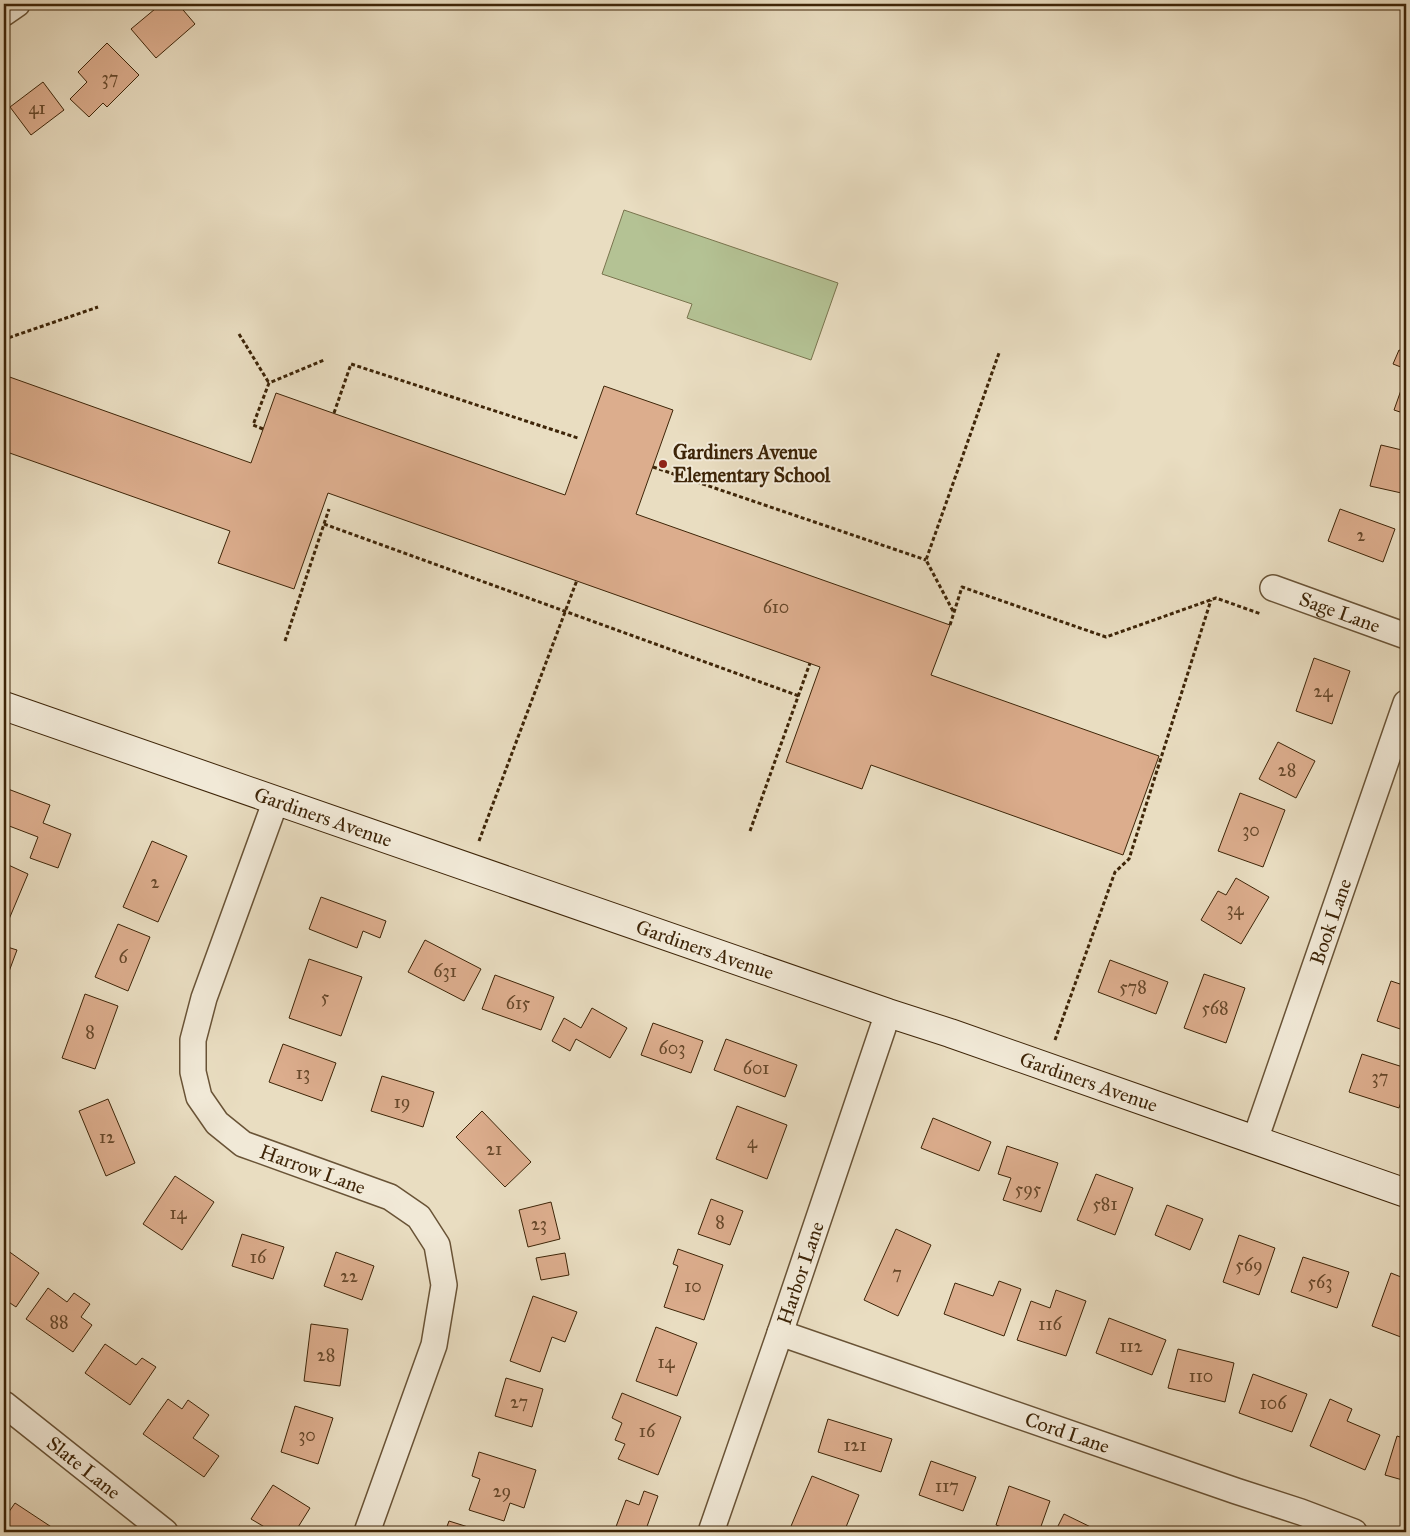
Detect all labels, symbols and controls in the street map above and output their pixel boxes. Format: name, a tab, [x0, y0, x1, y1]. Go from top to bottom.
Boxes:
house number: 37	[102, 67, 118, 89]
house number: 41	[28, 97, 46, 119]
place label: Gardiners Avenue Elementary School	[673, 440, 831, 488]
marker: Gardiners Avenue Elementary School	[657, 458, 669, 470]
house number: 2	[1357, 524, 1366, 546]
street label: Sage Lane	[1296, 586, 1384, 638]
house number: 610	[763, 596, 789, 618]
house number: 24	[1314, 680, 1333, 702]
house number: 28	[1278, 759, 1296, 781]
street label: Gardiners Avenue	[251, 782, 395, 852]
house number: 30	[1242, 819, 1260, 841]
house number: 2	[151, 871, 160, 893]
street label: Book Lane	[1304, 875, 1356, 968]
house number: 34	[1226, 898, 1245, 920]
street label: Gardiners Avenue	[633, 914, 777, 984]
house number: 6	[118, 946, 128, 968]
house number: 631	[433, 960, 457, 982]
house number: 578	[1119, 976, 1147, 998]
house number: 5	[321, 986, 330, 1008]
house number: 615	[506, 992, 531, 1014]
house number: 568	[1201, 997, 1229, 1019]
house number: 8	[85, 1021, 95, 1043]
house number: 603	[659, 1037, 685, 1059]
street label: Gardiners Avenue	[1017, 1046, 1161, 1117]
house number: 601	[743, 1057, 769, 1079]
house number: 13	[296, 1062, 310, 1084]
house number: 37	[1372, 1066, 1388, 1088]
house number: 19	[394, 1091, 410, 1113]
house number: 12	[99, 1126, 115, 1148]
house number: 4	[747, 1131, 758, 1153]
house number: 21	[486, 1138, 502, 1160]
street label: Harrow Lane	[257, 1139, 369, 1199]
house number: 595	[1015, 1178, 1042, 1200]
house number: 581	[1092, 1193, 1118, 1215]
house number: 14	[169, 1202, 188, 1224]
house number: 8	[715, 1211, 725, 1233]
house number: 23	[531, 1213, 547, 1235]
street label: Harbor Lane	[772, 1218, 829, 1328]
house number: 16	[250, 1246, 267, 1268]
house number: 569	[1235, 1254, 1263, 1276]
house number: 7	[892, 1262, 902, 1284]
house number: 22	[340, 1265, 358, 1287]
house number: 563	[1308, 1271, 1332, 1293]
house number: 10	[684, 1275, 702, 1297]
house number: 88	[49, 1311, 69, 1333]
house number: 116	[1038, 1313, 1062, 1335]
house number: 112	[1119, 1335, 1143, 1357]
house number: 28	[317, 1344, 335, 1366]
house number: 14	[657, 1351, 676, 1373]
house number: 110	[1189, 1365, 1213, 1387]
house number: 27	[510, 1391, 528, 1413]
house number: 106	[1260, 1392, 1287, 1414]
street label: Cord Lane	[1022, 1407, 1113, 1458]
house number: 16	[639, 1420, 656, 1442]
house number: 30	[298, 1424, 316, 1446]
street label: Slate Lane	[42, 1431, 126, 1504]
house number: 121	[843, 1434, 867, 1456]
house number: 117	[935, 1475, 959, 1497]
house number: 29	[493, 1480, 511, 1502]

